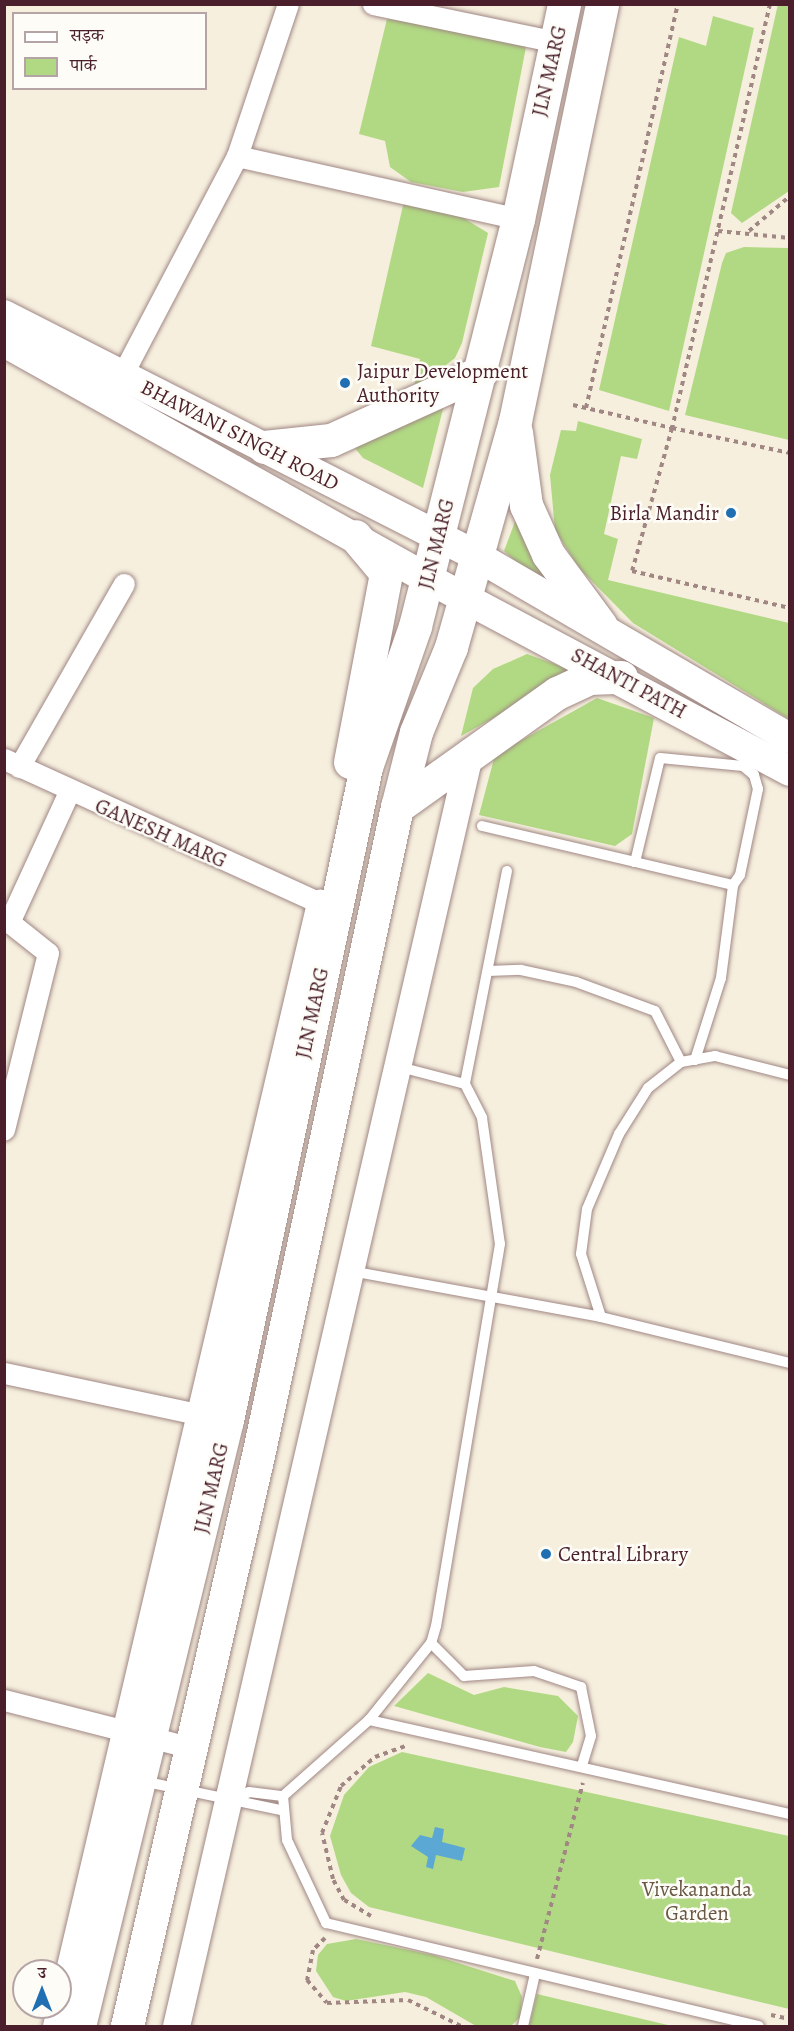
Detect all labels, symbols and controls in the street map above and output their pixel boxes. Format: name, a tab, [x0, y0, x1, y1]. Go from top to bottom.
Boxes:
legend	[12, 12, 207, 90]
text: सड़क	[70, 23, 104, 47]
street label: JLN MARG	[526, 23, 572, 119]
text: पार्क	[70, 53, 97, 77]
place label: Jaipur Development Authority	[357, 358, 528, 408]
street label: BHAWANI SINGH ROAD	[137, 374, 343, 496]
marker: Jaipur Development Authority	[338, 376, 352, 390]
street label: JLN MARG	[413, 496, 459, 592]
place label: Birla Mandir	[610, 500, 719, 526]
marker: Birla Mandir	[724, 506, 738, 520]
street label: SHANTI PATH	[567, 642, 691, 724]
street label: GANESH MARG	[91, 793, 231, 873]
street label: JLN MARG	[290, 965, 334, 1061]
street label: JLN MARG	[188, 1440, 234, 1536]
place label: Central Library	[558, 1541, 688, 1567]
marker: Central Library	[539, 1547, 553, 1561]
park label: Vivekananda Garden	[642, 1876, 752, 1926]
north arrow	[12, 1959, 72, 2019]
text: उ	[38, 1962, 46, 1984]

